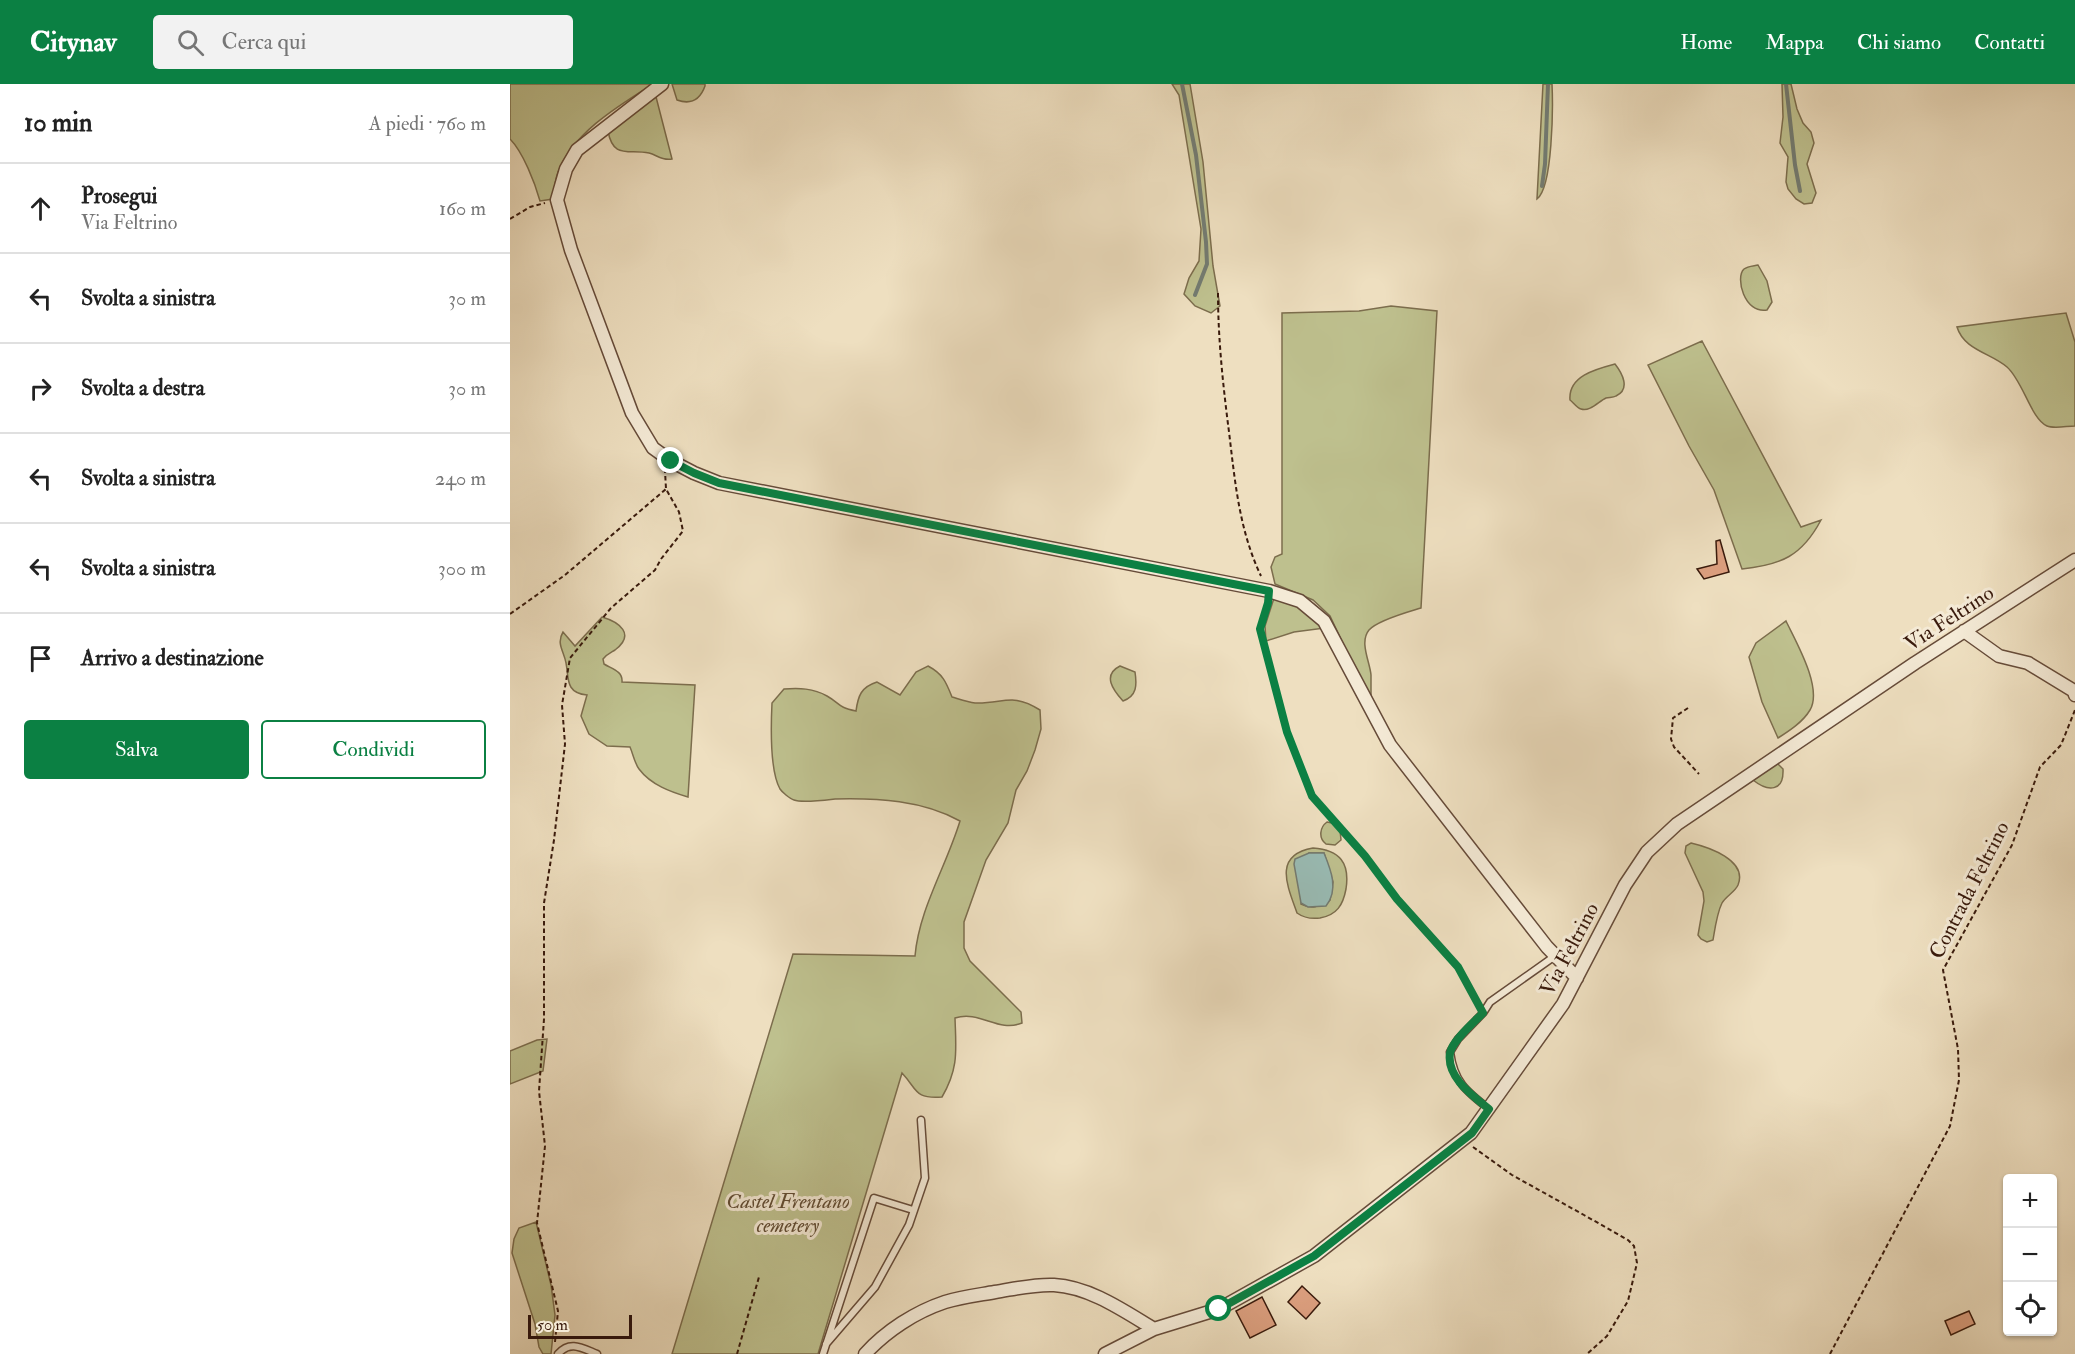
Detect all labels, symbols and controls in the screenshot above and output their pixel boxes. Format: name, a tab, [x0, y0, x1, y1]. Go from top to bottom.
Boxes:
search box	[153, 15, 573, 69]
text: Citynav	[30, 25, 117, 60]
icon: search	[174, 26, 207, 59]
text: Cerca qui	[222, 28, 306, 56]
text: Home	[1680, 29, 1732, 56]
text: Mappa	[1765, 29, 1824, 56]
text: Chi siamo	[1857, 29, 1941, 56]
text: Contatti	[1974, 29, 2045, 56]
text: 10 min	[24, 107, 92, 139]
text: A piedi · 760 m	[369, 111, 486, 136]
text: Prosegui	[81, 182, 157, 210]
icon: ahead	[24, 192, 57, 225]
text: 160 m	[439, 196, 486, 221]
text: Via Feltrino	[81, 210, 177, 235]
icon: left	[24, 282, 57, 315]
text: Svolta a sinistra	[81, 284, 215, 312]
text: 30 m	[448, 286, 486, 311]
icon: right	[24, 372, 57, 405]
text: Svolta a destra	[81, 374, 205, 402]
text: 30 m	[448, 376, 486, 401]
route end	[657, 447, 683, 473]
icon: left	[24, 462, 57, 495]
text: Svolta a sinistra	[81, 464, 215, 492]
text: 240 m	[435, 466, 486, 491]
icon: left	[24, 552, 57, 585]
text: Svolta a sinistra	[81, 554, 215, 582]
text: 300 m	[438, 556, 486, 581]
street label: Via Feltrino	[1899, 580, 1999, 657]
icon: arrive	[24, 642, 57, 675]
text: Arrivo a destinazione	[81, 644, 264, 672]
button: Salva	[24, 720, 249, 779]
button: Condividi	[261, 720, 486, 779]
street label: Contrada Feltrino	[1923, 817, 2016, 963]
street label: Via Feltrino	[1534, 898, 1605, 1000]
map controls	[2003, 1174, 2057, 1336]
button: +	[2003, 1174, 2057, 1228]
park label: Castel Frentano cemetery	[726, 1188, 850, 1239]
button: −	[2003, 1228, 2057, 1282]
button: locate	[2003, 1282, 2057, 1336]
route start	[1205, 1295, 1231, 1321]
scale bar	[528, 1312, 632, 1340]
text: 50 m	[537, 1315, 568, 1335]

